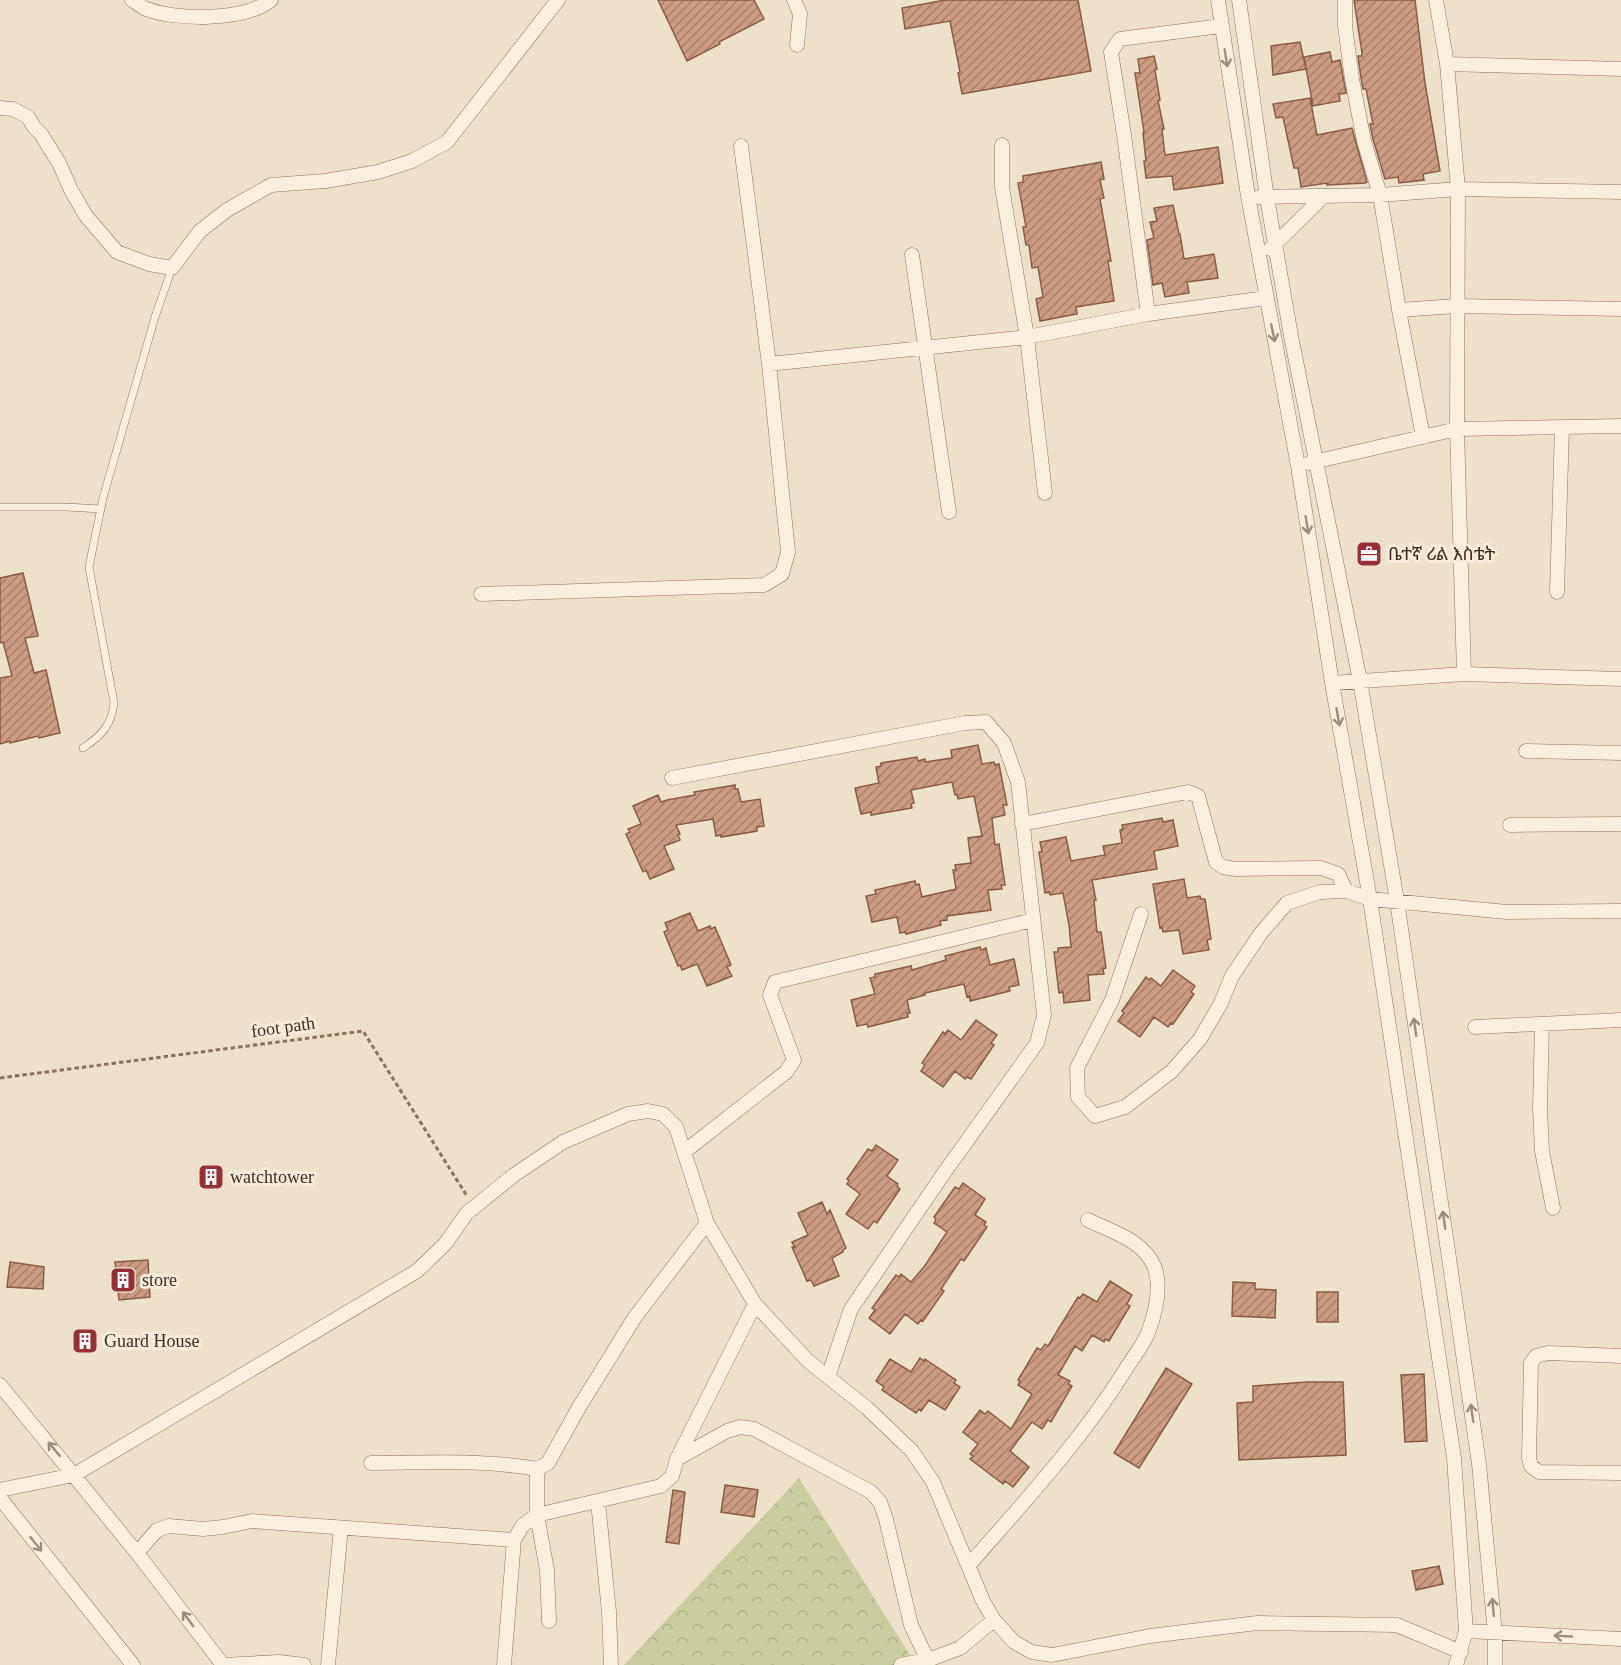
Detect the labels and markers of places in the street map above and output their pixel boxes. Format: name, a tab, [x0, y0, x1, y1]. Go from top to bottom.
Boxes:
office icon: ቤተኛ ሪል እስቴት	[1354, 539, 1384, 569]
place label: ቤተኛ ሪል እስቴት	[1388, 544, 1496, 564]
building icon: watchtower	[196, 1162, 226, 1192]
place label: watchtower	[230, 1167, 314, 1187]
building icon: store	[108, 1265, 138, 1295]
place label: store	[142, 1270, 177, 1290]
building icon: Guard House	[70, 1326, 100, 1356]
place label: Guard House	[104, 1331, 199, 1351]

